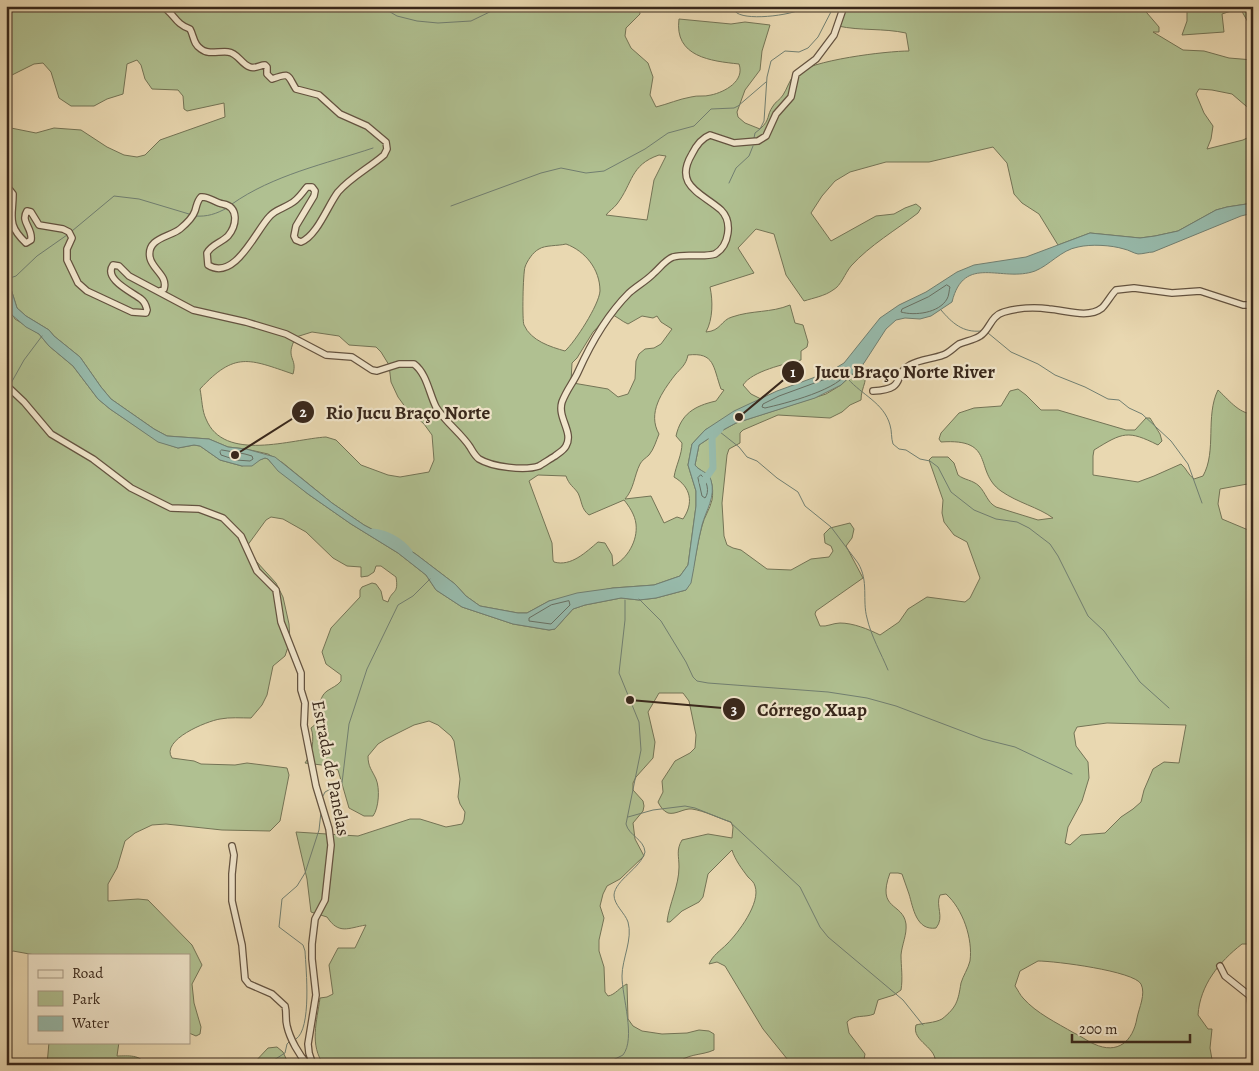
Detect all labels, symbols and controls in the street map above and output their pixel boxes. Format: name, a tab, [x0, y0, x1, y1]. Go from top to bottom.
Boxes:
callout: Jucu Braço Norte River	[780, 355, 1005, 389]
text: Jucu Braço Norte River	[815, 359, 995, 385]
text: 1	[790, 362, 796, 382]
callout: Rio Jucu Braço Norte	[291, 395, 500, 429]
text: Rio Jucu Braço Norte	[326, 400, 491, 426]
text: 2	[299, 402, 307, 422]
callout: Córrego Xuap	[722, 692, 877, 726]
text: Córrego Xuap	[757, 697, 867, 723]
street label: Estrada de Panelas	[306, 698, 356, 838]
text: 3	[731, 700, 737, 720]
legend	[28, 954, 190, 1044]
text: Road	[72, 963, 104, 983]
text: Park	[72, 989, 101, 1009]
scale bar	[1072, 1011, 1189, 1043]
text: Water	[71, 1013, 109, 1033]
text: 200 m	[1079, 1019, 1118, 1039]

